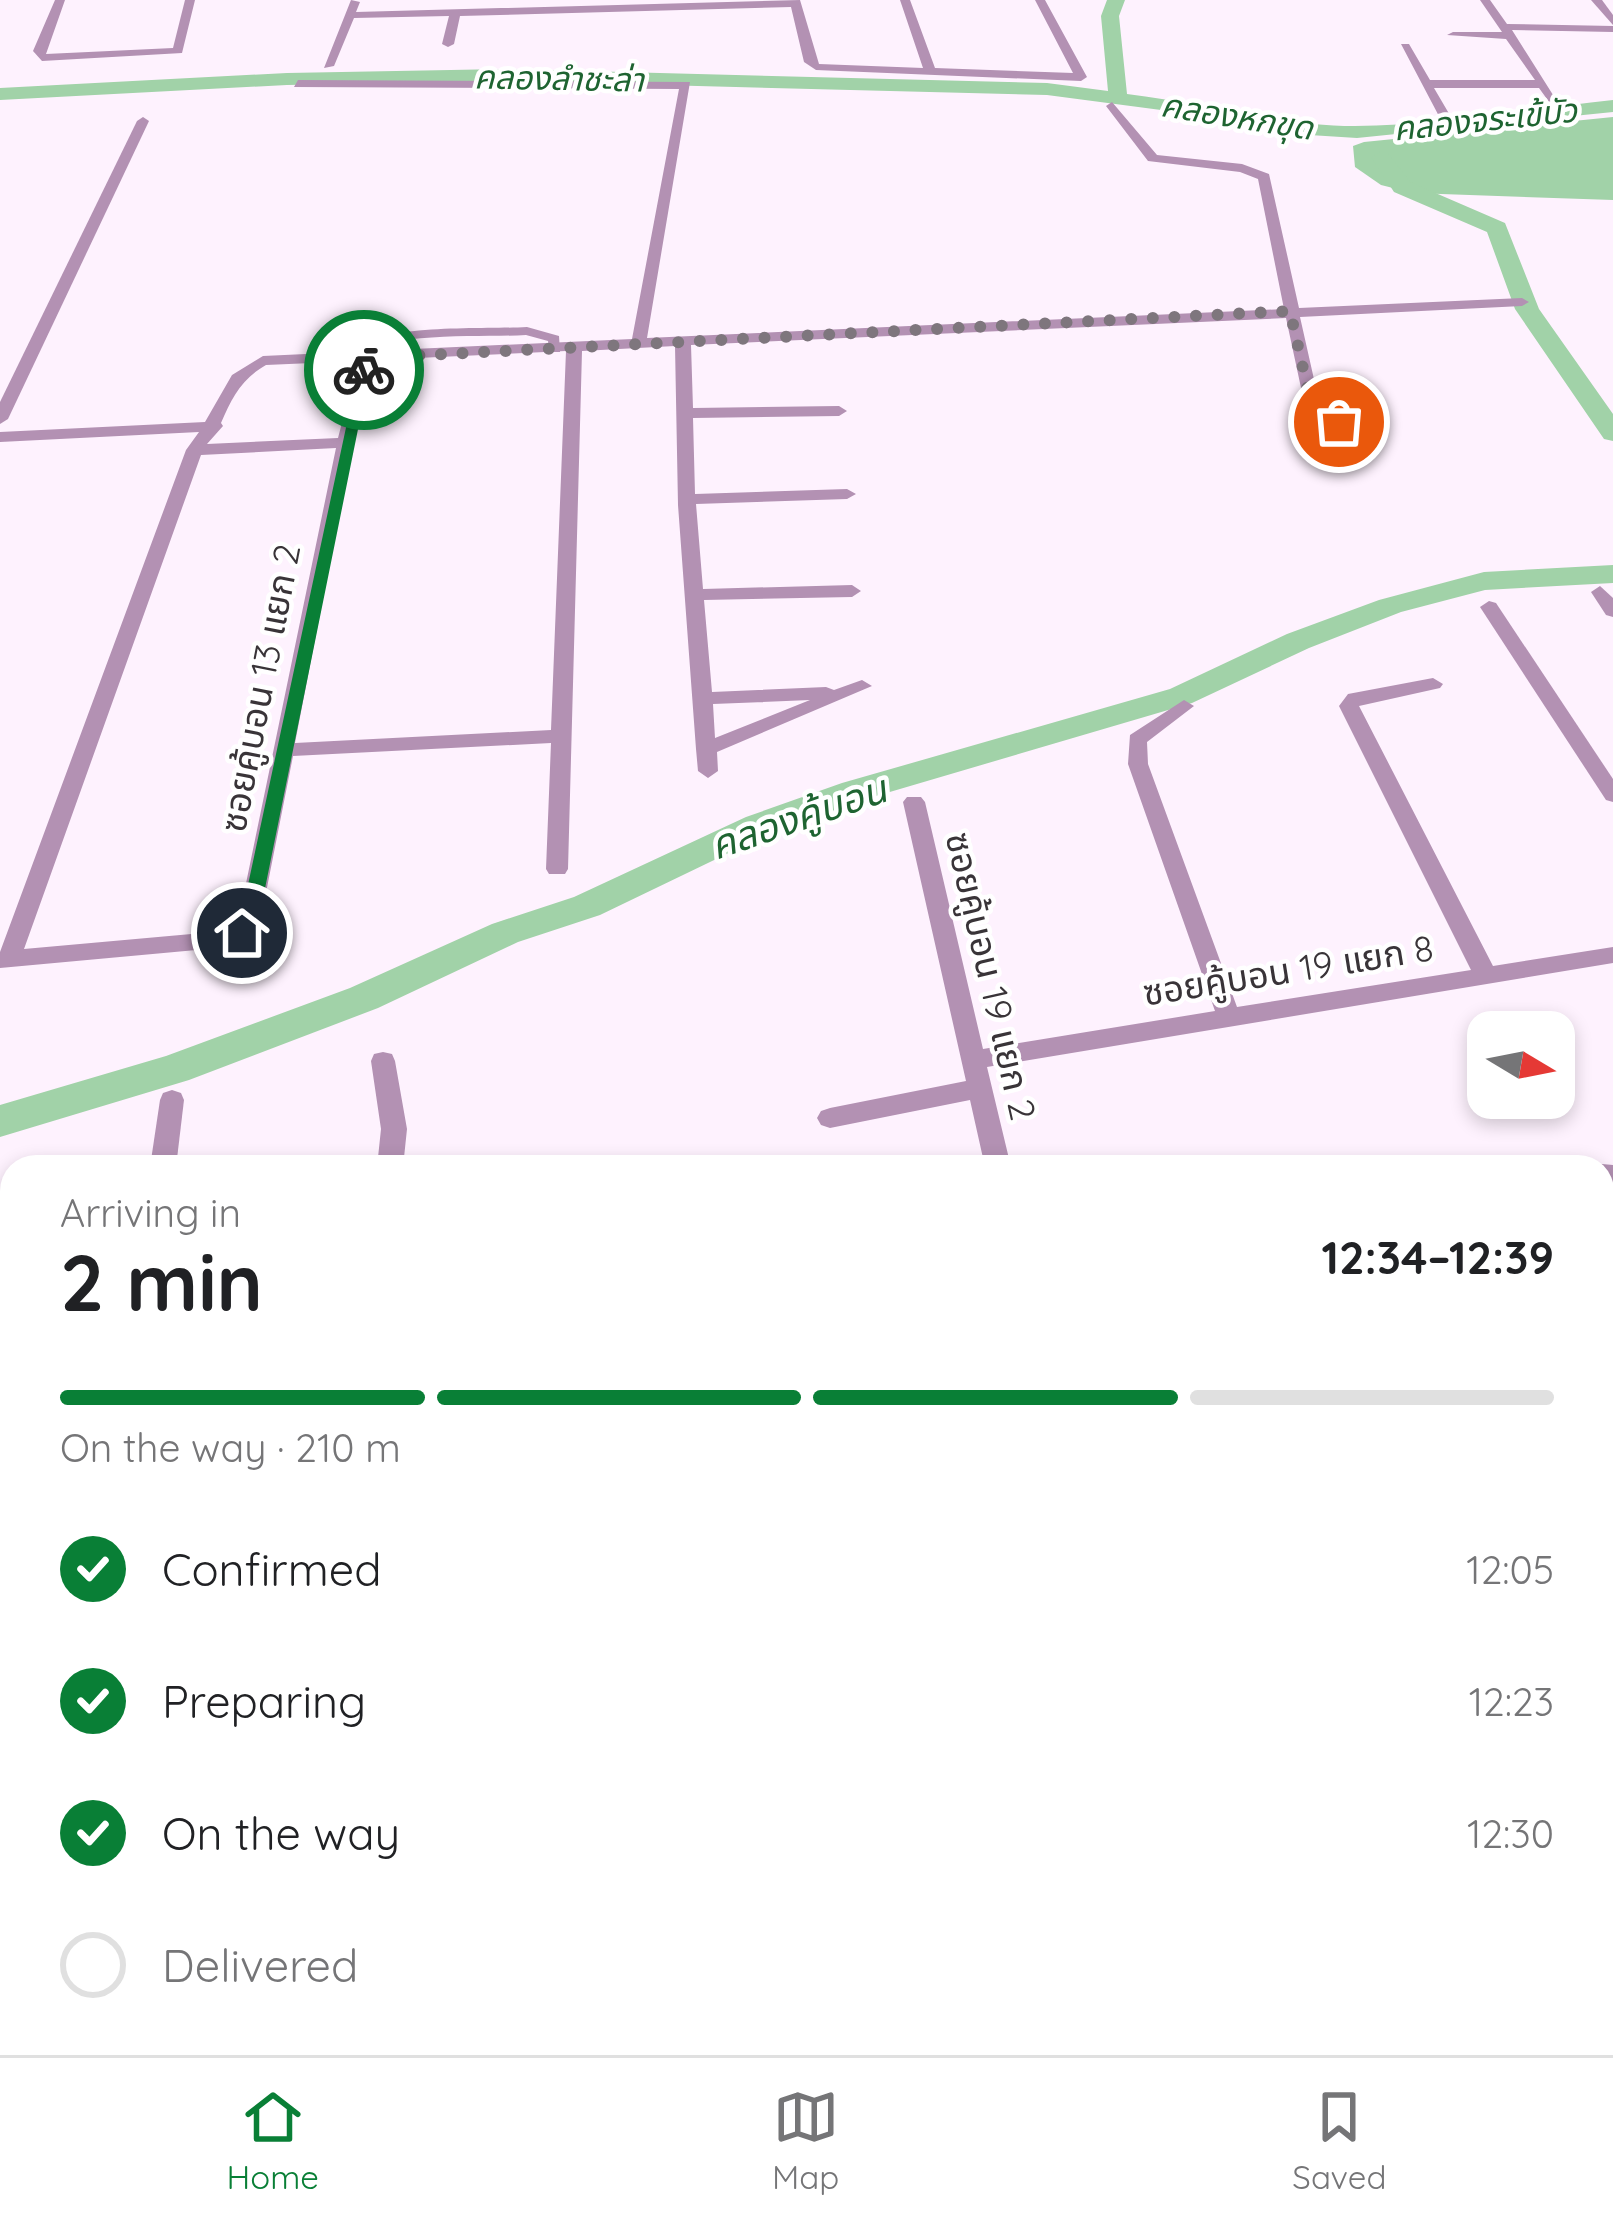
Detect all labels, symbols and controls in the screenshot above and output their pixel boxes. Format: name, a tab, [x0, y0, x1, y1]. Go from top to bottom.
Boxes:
water label: คลองลำชะล่า	[474, 56, 646, 100]
water label: คลองหกขุด	[1158, 83, 1318, 149]
water label: คลองจระเข้บัว	[1391, 88, 1580, 149]
courier	[304, 310, 424, 430]
icon: bike	[331, 337, 397, 403]
pin	[1288, 371, 1390, 473]
icon: bag	[1306, 389, 1372, 455]
street label: ซอยคู้บอน 13 แยก 2	[210, 540, 310, 836]
water label: คลองคู้บอน	[703, 763, 895, 870]
street label: ซอยคู้บอน 19 แยก 2	[937, 828, 1046, 1124]
pin	[191, 882, 293, 984]
icon: home	[209, 900, 275, 966]
street label: ซอยคู้บอน 19 แยก 8	[1140, 924, 1436, 1015]
north arrow	[1467, 1011, 1575, 1119]
map controls	[1467, 1011, 1575, 1119]
text: Arriving in	[60, 1188, 241, 1237]
text: 12:34–12:39	[1321, 1229, 1554, 1285]
text: 2 min	[60, 1233, 263, 1331]
text: On the way · 210 m	[60, 1423, 401, 1472]
icon: check	[60, 1536, 126, 1602]
text: Confirmed	[162, 1541, 381, 1597]
text: 12:05	[1466, 1545, 1554, 1594]
icon: check	[60, 1668, 126, 1734]
text: Preparing	[162, 1673, 366, 1729]
text: 12:23	[1469, 1677, 1554, 1726]
icon: check	[60, 1800, 126, 1866]
text: On the way	[162, 1805, 400, 1861]
text: 12:30	[1467, 1809, 1554, 1858]
text: Delivered	[162, 1937, 358, 1993]
tab: Home	[227, 2084, 319, 2197]
tab: Map	[772, 2084, 839, 2197]
tab: Saved	[1292, 2084, 1386, 2197]

